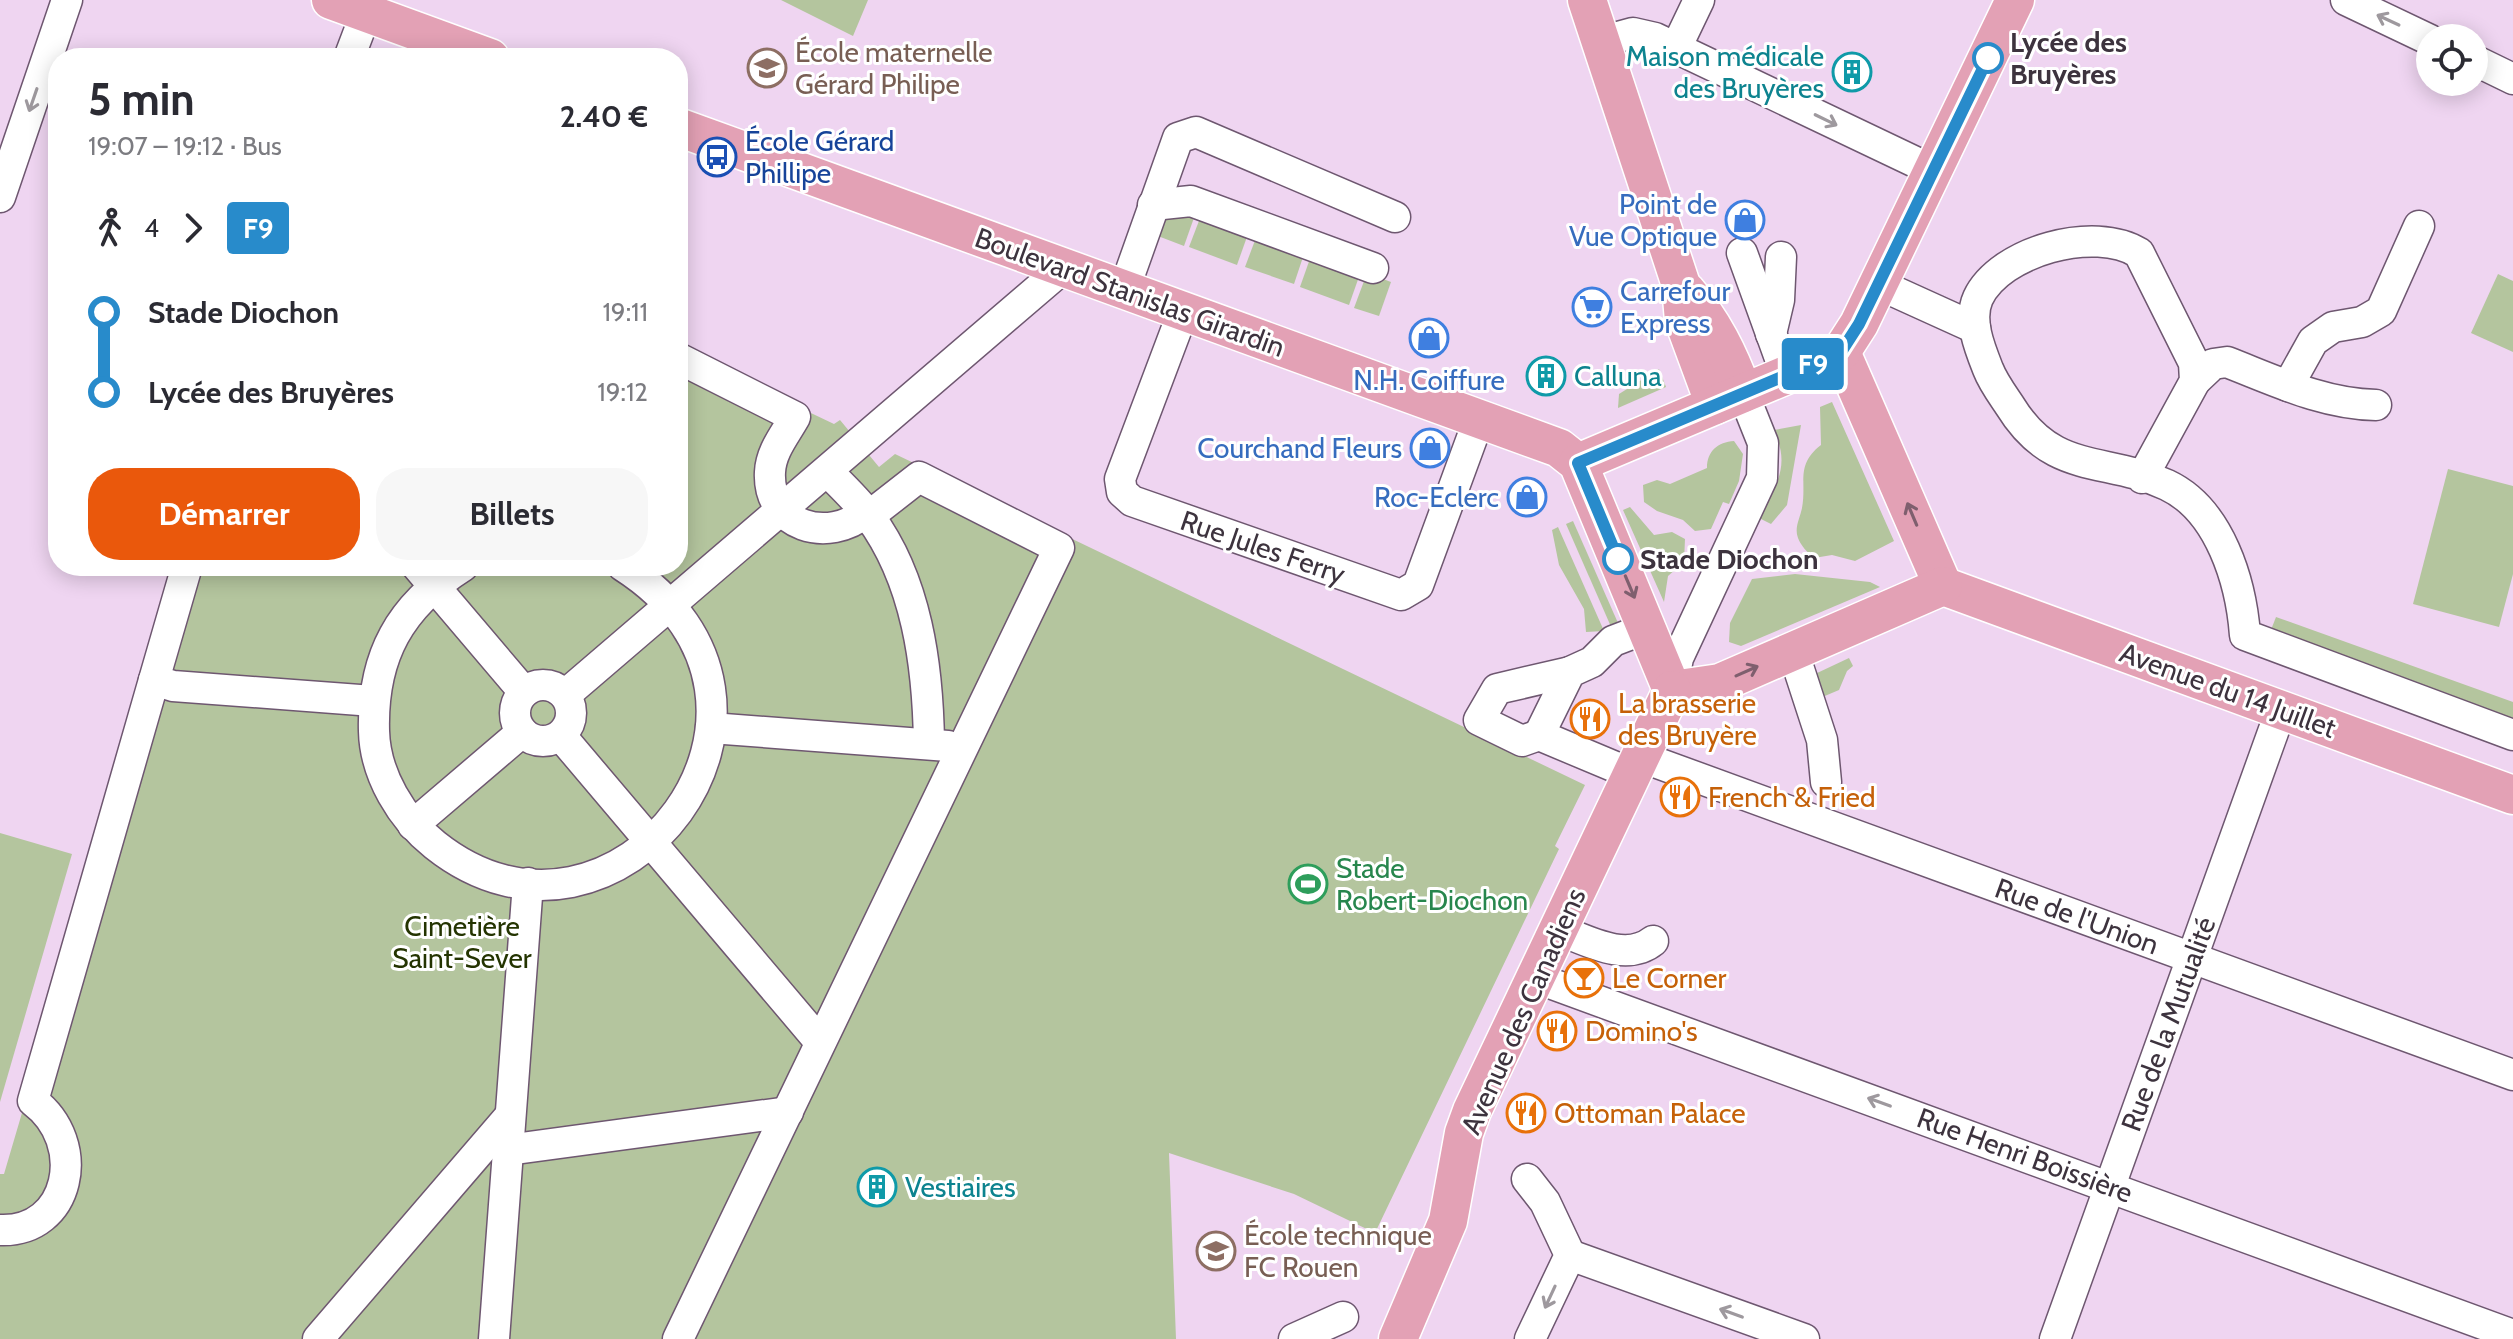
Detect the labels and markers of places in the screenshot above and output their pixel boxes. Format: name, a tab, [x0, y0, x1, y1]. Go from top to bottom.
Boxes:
place label: Lycée des Bruyères	[2010, 25, 2127, 91]
place label: École maternelle Gérard Philipe	[795, 35, 993, 101]
place label: Maison médicale des Bruyères	[1626, 39, 1824, 105]
marker: Lycée des Bruyères	[1973, 43, 2003, 73]
school or university icon: École maternelle Gérard Philipe	[746, 47, 788, 89]
building icon: Maison médicale des Bruyères	[1831, 51, 1873, 93]
place label: École Gérard Phillipe	[745, 124, 894, 190]
bus stop icon: École Gérard Phillipe	[696, 136, 738, 178]
place label: Point de Vue Optique	[1569, 187, 1717, 253]
shop icon: Point de Vue Optique	[1724, 199, 1766, 241]
place label: Carrefour Express	[1620, 274, 1730, 340]
supermarket icon: Carrefour Express	[1571, 286, 1613, 328]
shop icon: N.H. Coiffure	[1408, 317, 1450, 359]
building icon: Calluna	[1525, 355, 1567, 397]
place label: Calluna	[1574, 359, 1662, 393]
place label: N.H. Coiffure	[1353, 363, 1505, 397]
shop icon: Courchand Fleurs	[1409, 427, 1451, 469]
place label: Courchand Fleurs	[1197, 431, 1402, 465]
shop icon: Roc-Eclerc	[1506, 476, 1548, 518]
place label: Roc-Eclerc	[1374, 480, 1499, 514]
place label: Stade Diochon	[1640, 542, 1818, 576]
marker: Stade Diochon	[1603, 544, 1633, 574]
place label: La brasserie des Bruyère	[1618, 686, 1757, 752]
restaurant icon: La brasserie des Bruyère	[1569, 698, 1611, 740]
restaurant icon: French & Fried	[1659, 776, 1701, 818]
place label: French & Fried	[1708, 780, 1876, 814]
place label: Stade Robert-Diochon	[1336, 851, 1528, 917]
sports icon: Stade Robert-Diochon	[1287, 863, 1329, 905]
bar icon: Le Corner	[1563, 957, 1605, 999]
place label: Le Corner	[1612, 961, 1726, 995]
restaurant icon: Domino's	[1536, 1010, 1578, 1052]
place label: Domino's	[1585, 1014, 1698, 1048]
restaurant icon: Ottoman Palace	[1505, 1092, 1547, 1134]
place label: Ottoman Palace	[1554, 1096, 1746, 1130]
building icon: Vestiaires	[856, 1166, 898, 1208]
place label: Vestiaires	[905, 1170, 1016, 1204]
place label: École technique FC Rouen	[1244, 1218, 1432, 1284]
school or university icon: École technique FC Rouen	[1195, 1230, 1237, 1272]

